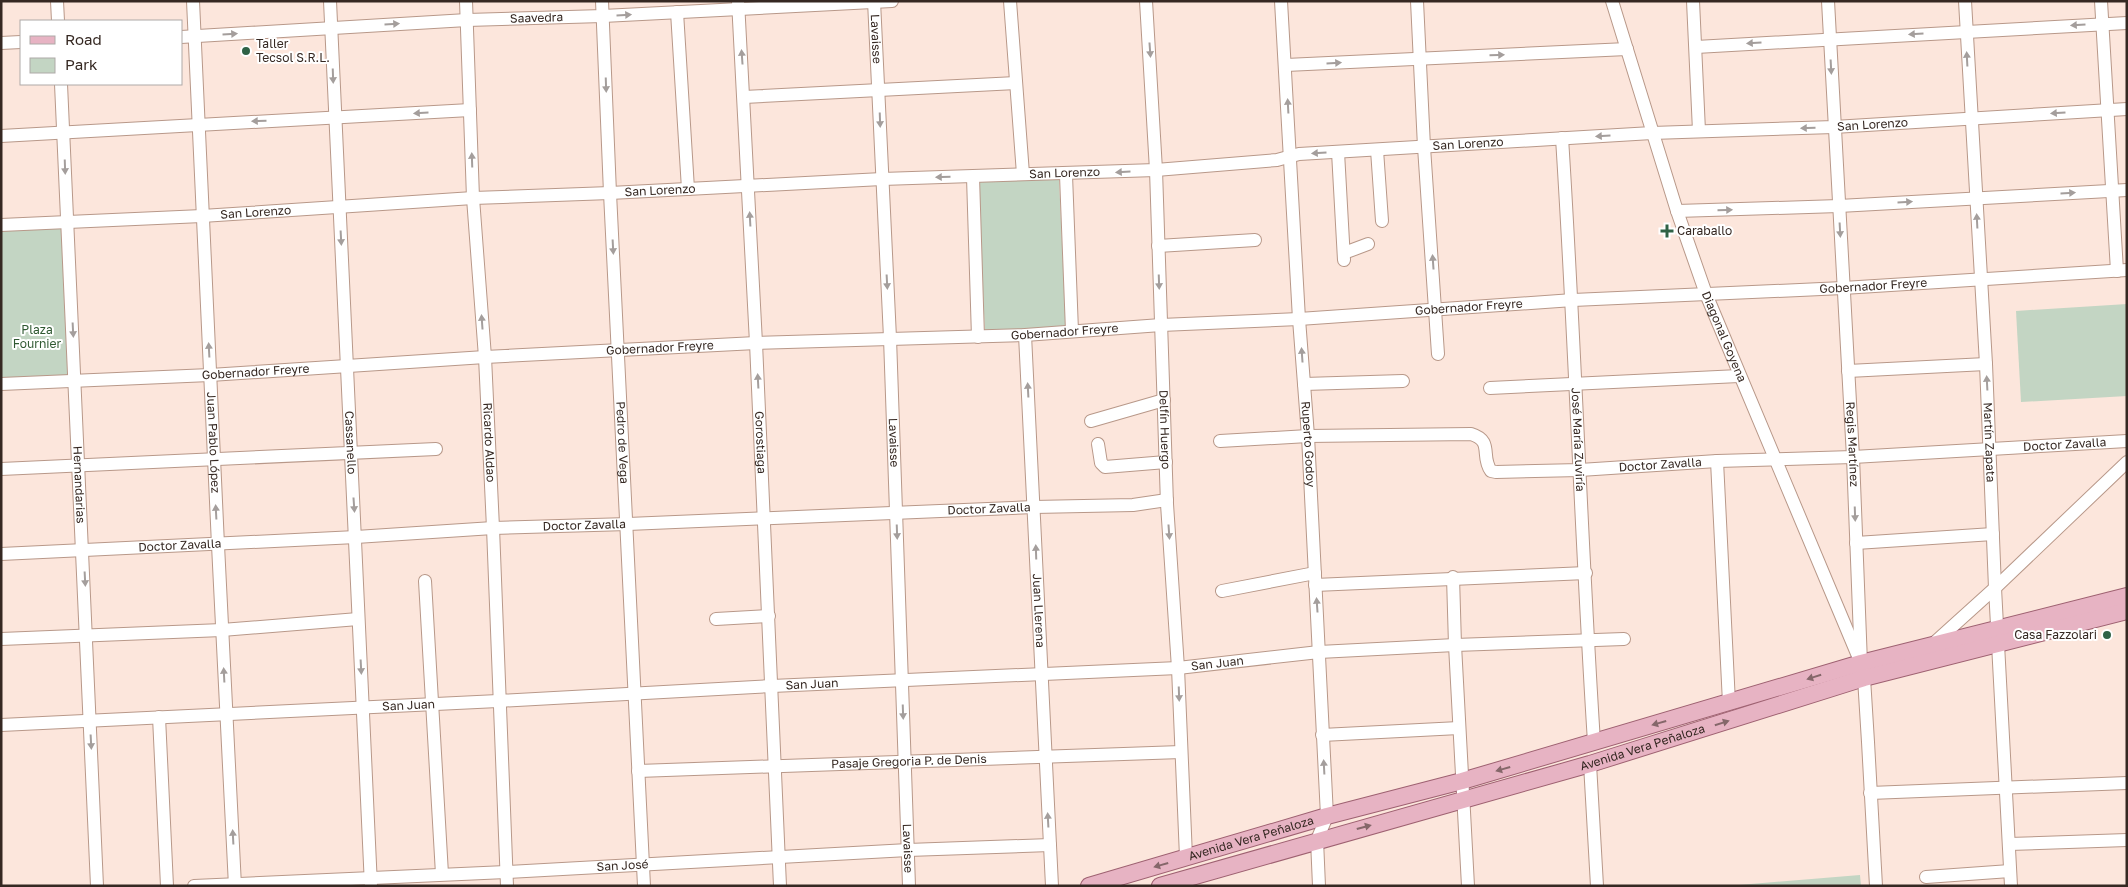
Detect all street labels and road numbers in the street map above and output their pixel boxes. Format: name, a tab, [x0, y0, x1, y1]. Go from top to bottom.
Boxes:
street label: Saavedra	[510, 9, 563, 26]
street label: Lavaisse	[868, 14, 885, 64]
street label: San Lorenzo	[1837, 114, 1908, 134]
street label: San Lorenzo	[1432, 134, 1504, 153]
street label: San Lorenzo	[1029, 164, 1100, 181]
street label: San Lorenzo	[624, 181, 696, 199]
street label: San Lorenzo	[220, 202, 292, 222]
street label: Gobernador Freyre	[1819, 275, 1928, 296]
street label: Diagonal Goyena	[1699, 289, 1750, 384]
street label: Gobernador Freyre	[1414, 296, 1523, 318]
street label: Gobernador Freyre	[1011, 320, 1119, 342]
street label: Gobernador Freyre	[606, 337, 714, 358]
street label: Gobernador Freyre	[202, 360, 310, 382]
street label: José María Zuviría	[1569, 387, 1588, 492]
street label: Delfín Huergo	[1156, 390, 1174, 470]
street label: Juan Pablo López	[204, 392, 224, 494]
street label: Pedro de Vega	[613, 401, 632, 484]
street label: Ruperto Godoy	[1298, 401, 1319, 488]
street label: Regis Martínez	[1843, 401, 1862, 487]
street label: Ricardo Aldao	[480, 402, 499, 483]
street label: Martín Zapata	[1981, 402, 1999, 483]
street label: Cassanello	[342, 410, 360, 475]
street label: Gorostiaga	[752, 411, 770, 474]
street label: Lavaisse	[886, 417, 902, 468]
street label: Doctor Zavalla	[2023, 434, 2107, 454]
street label: Hernandarias	[70, 445, 89, 524]
street label: Doctor Zavalla	[1618, 454, 1702, 474]
street label: Doctor Zavalla	[947, 499, 1031, 518]
street label: Doctor Zavalla	[542, 516, 626, 534]
street label: Doctor Zavalla	[138, 535, 222, 554]
street label: Juan Llerena	[1030, 573, 1048, 648]
street label: San Juan	[1190, 653, 1244, 673]
street label: San Juan	[785, 675, 839, 692]
street label: San Juan	[382, 696, 435, 714]
street label: Avenida Vera Peñaloza	[1578, 720, 1707, 773]
street label: Pasaje Gregoria P. de Denis	[831, 751, 987, 771]
street label: Avenida Vera Peñaloza	[1187, 812, 1315, 863]
street label: Lavaisse	[900, 823, 917, 873]
street label: San José	[596, 856, 649, 874]

